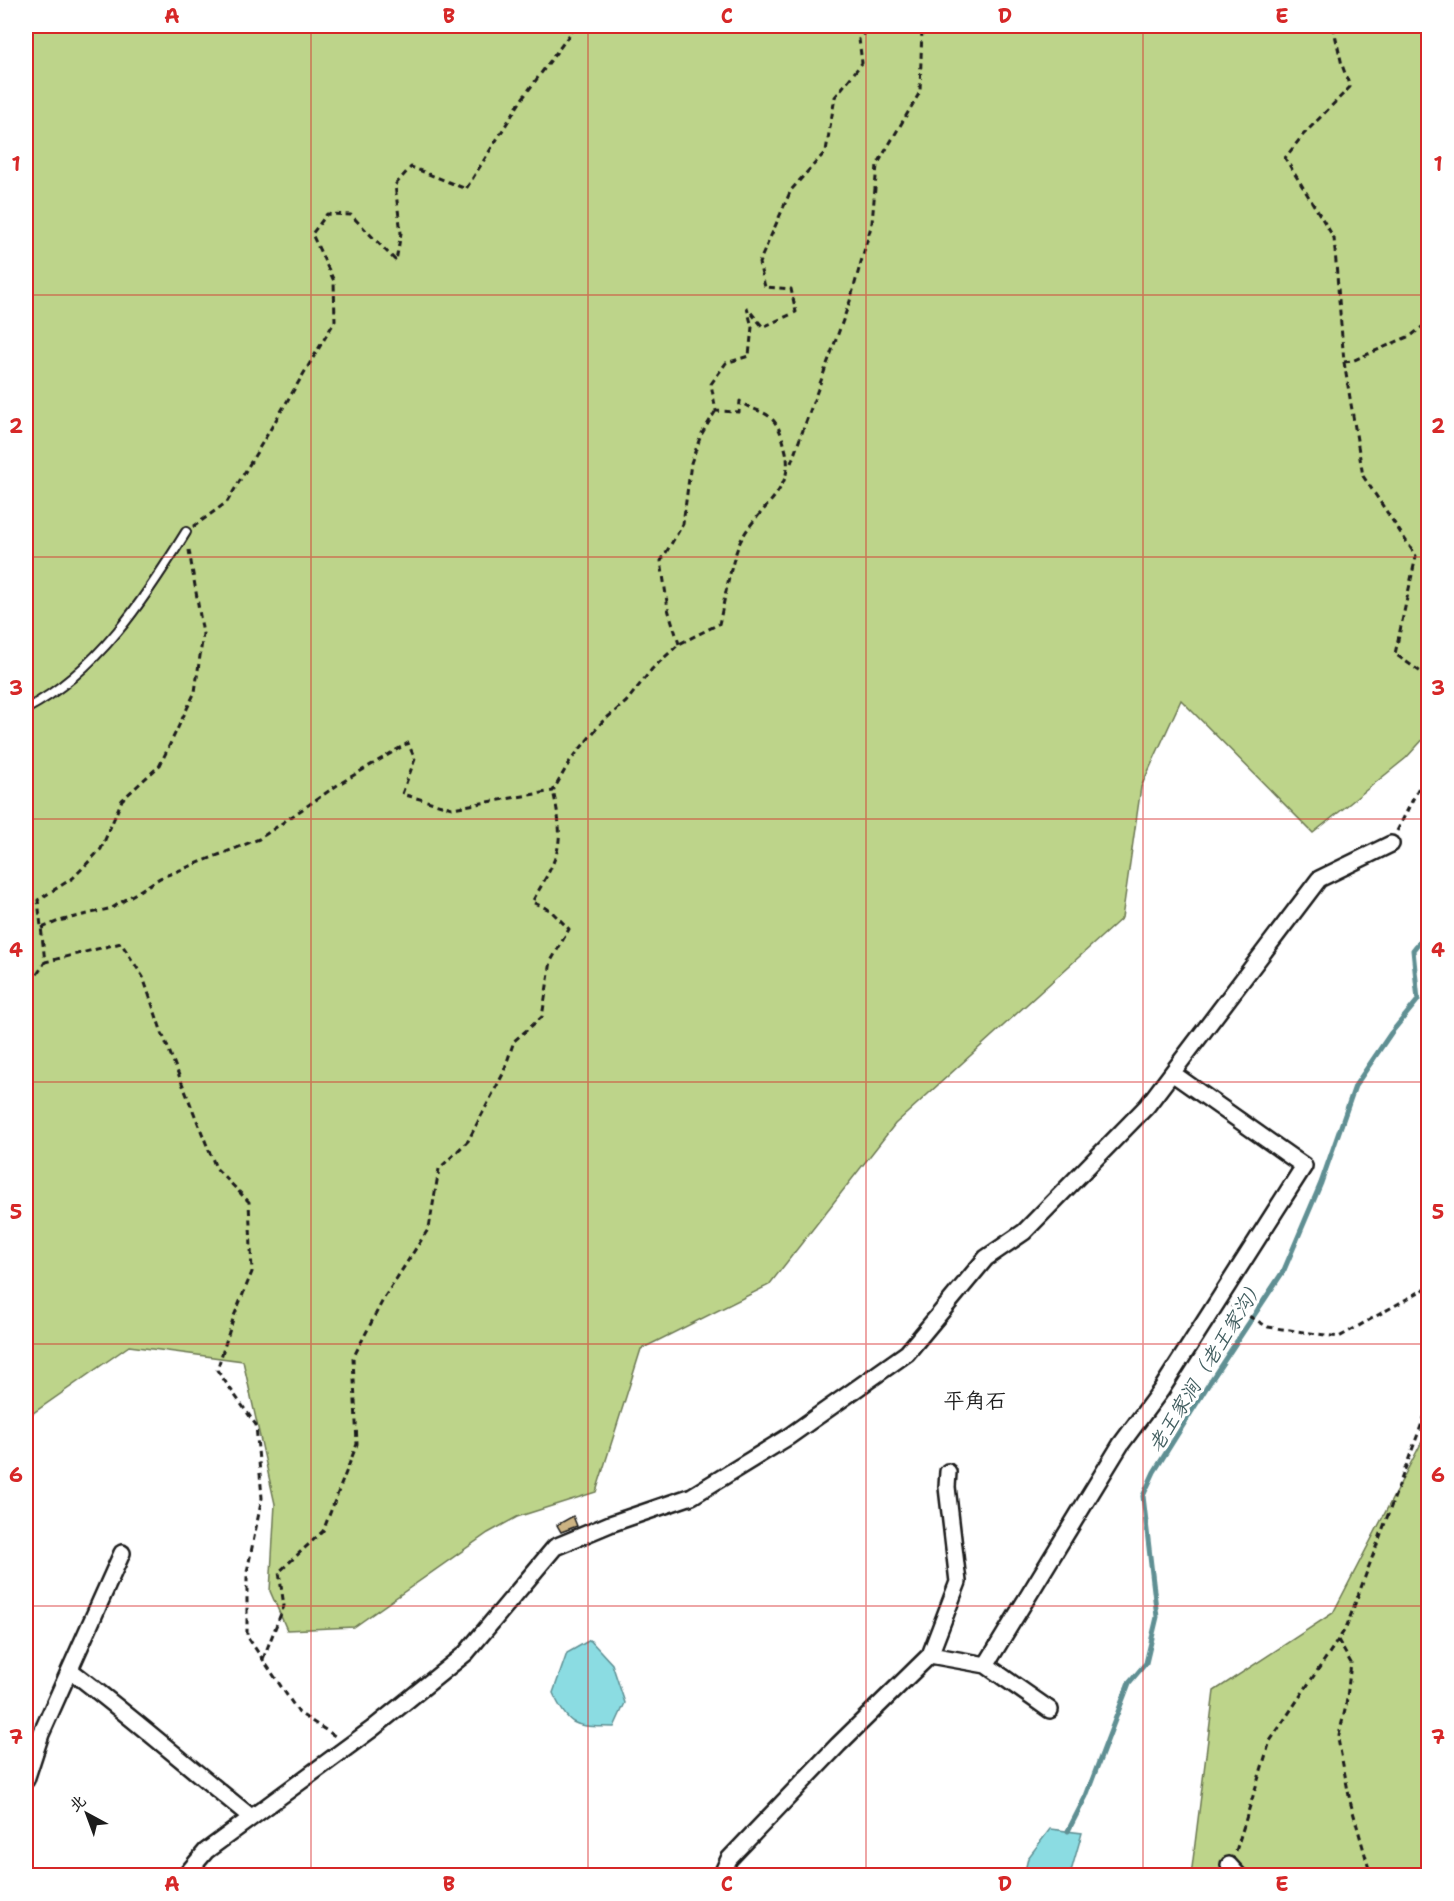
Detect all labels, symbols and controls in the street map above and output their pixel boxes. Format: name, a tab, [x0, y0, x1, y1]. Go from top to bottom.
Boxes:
text: A	[164, 3, 180, 29]
text: B	[443, 3, 455, 29]
text: C	[721, 3, 733, 29]
text: D	[998, 3, 1012, 29]
text: E	[1275, 3, 1289, 29]
text: 1	[11, 151, 21, 177]
text: 1	[1433, 151, 1443, 177]
text: 2	[9, 413, 23, 439]
text: 2	[1431, 413, 1445, 439]
text: 3	[9, 675, 23, 701]
text: 3	[1431, 675, 1445, 701]
text: 4	[9, 937, 23, 963]
text: 4	[1431, 937, 1445, 963]
text: 5	[10, 1199, 22, 1225]
text: 5	[1432, 1199, 1444, 1225]
water label: 老王家涧（老王家沟）	[1142, 1273, 1270, 1457]
district label: 平角石	[944, 1387, 1007, 1415]
text: 6	[9, 1462, 23, 1488]
text: 6	[1431, 1462, 1445, 1488]
text: 7	[9, 1724, 23, 1750]
text: 7	[1431, 1724, 1445, 1750]
north arrow	[57, 1784, 117, 1844]
text: 北	[65, 1790, 90, 1816]
text: A	[164, 1871, 180, 1897]
text: B	[443, 1871, 455, 1897]
text: C	[721, 1871, 733, 1897]
text: D	[998, 1871, 1012, 1897]
text: E	[1275, 1871, 1289, 1897]

